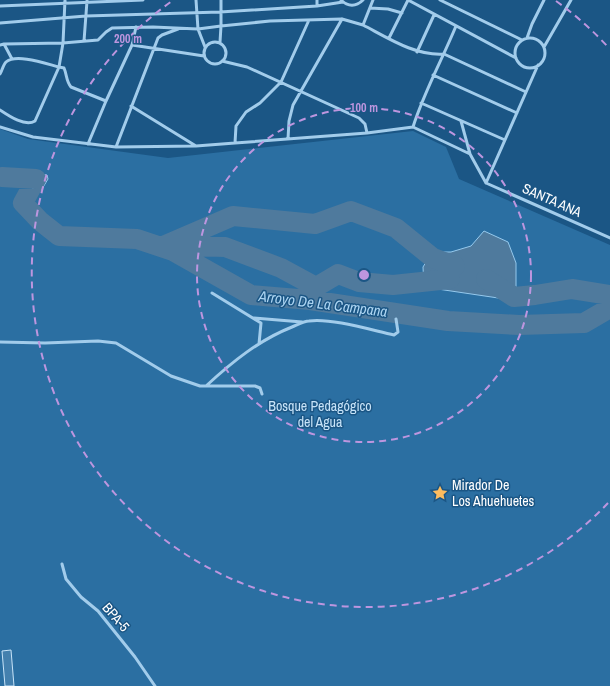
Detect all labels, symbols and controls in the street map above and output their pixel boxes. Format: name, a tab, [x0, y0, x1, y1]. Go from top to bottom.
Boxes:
text: 200 m	[114, 31, 142, 47]
text: 100 m	[350, 100, 378, 116]
street label: SANTA ANA	[520, 179, 585, 221]
centre of rings	[357, 268, 371, 282]
water label: Arroyo De La Campana	[257, 285, 389, 322]
park label: Bosque Pedagógico del Agua	[268, 397, 372, 431]
place label: Mirador De Los Ahuehuetes	[452, 476, 535, 510]
place icon: Mirador De Los Ahuehuetes	[431, 484, 449, 502]
street label: BPA-5	[99, 599, 133, 635]

